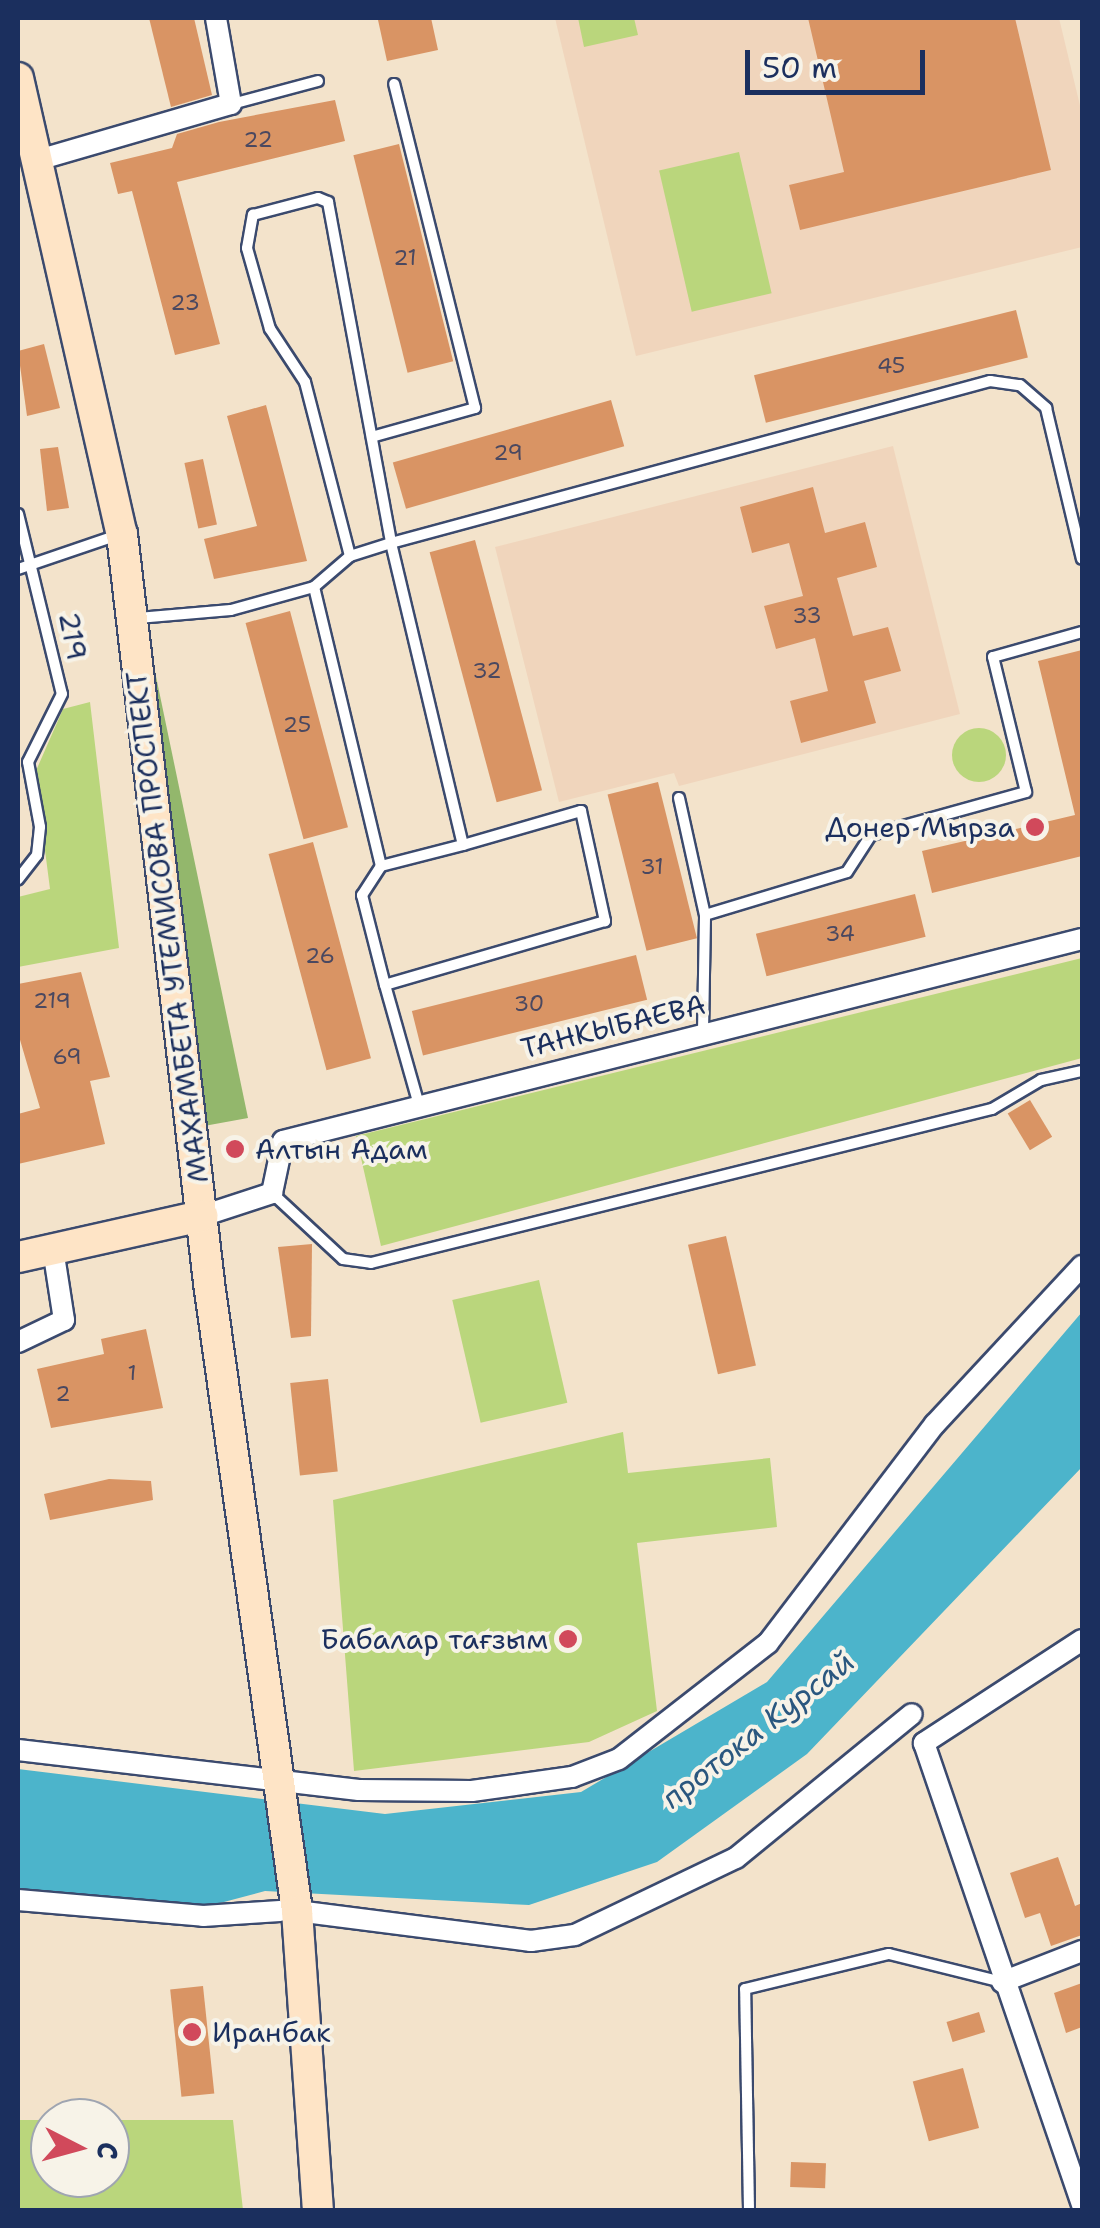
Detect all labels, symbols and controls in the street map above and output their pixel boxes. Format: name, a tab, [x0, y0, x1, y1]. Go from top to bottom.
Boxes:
scale bar	[750, 30, 930, 92]
text: 50 m	[762, 47, 837, 88]
house number: 22	[243, 127, 273, 153]
house number: 21	[393, 245, 417, 271]
house number: 23	[170, 290, 200, 316]
house number: 45	[877, 353, 905, 379]
house number: 29	[493, 440, 523, 466]
house number: 33	[792, 603, 822, 629]
street label: 219	[52, 609, 94, 663]
house number: 32	[472, 658, 502, 684]
street label: МАХАМБЕТА УТЕМИСОВА ПРОСПЕКТ	[119, 669, 215, 1185]
house number: 25	[283, 712, 311, 738]
place label: Донер Мырза	[825, 810, 1015, 844]
marker: Донер Мырза	[1024, 816, 1046, 838]
house number: 31	[640, 854, 664, 880]
house number: 34	[825, 921, 855, 947]
house number: 26	[305, 943, 335, 969]
street label: ТАНКЫБАЕВА	[517, 987, 709, 1065]
house number: 219	[33, 988, 71, 1014]
house number: 30	[514, 991, 544, 1017]
house number: 69	[52, 1044, 82, 1070]
place label: Алтын Адам	[255, 1132, 428, 1166]
marker: Алтын Адам	[224, 1138, 246, 1160]
house number: 1	[127, 1360, 137, 1386]
house number: 2	[55, 1381, 71, 1407]
place label: Бабалар тағзым	[320, 1622, 548, 1656]
marker: Бабалар тағзым	[557, 1628, 579, 1650]
water label: протока Курсай	[655, 1644, 861, 1816]
place label: Иранбак	[212, 2015, 331, 2049]
marker: Иранбак	[181, 2021, 203, 2043]
north arrow	[30, 2098, 130, 2198]
text: С	[88, 2140, 128, 2161]

